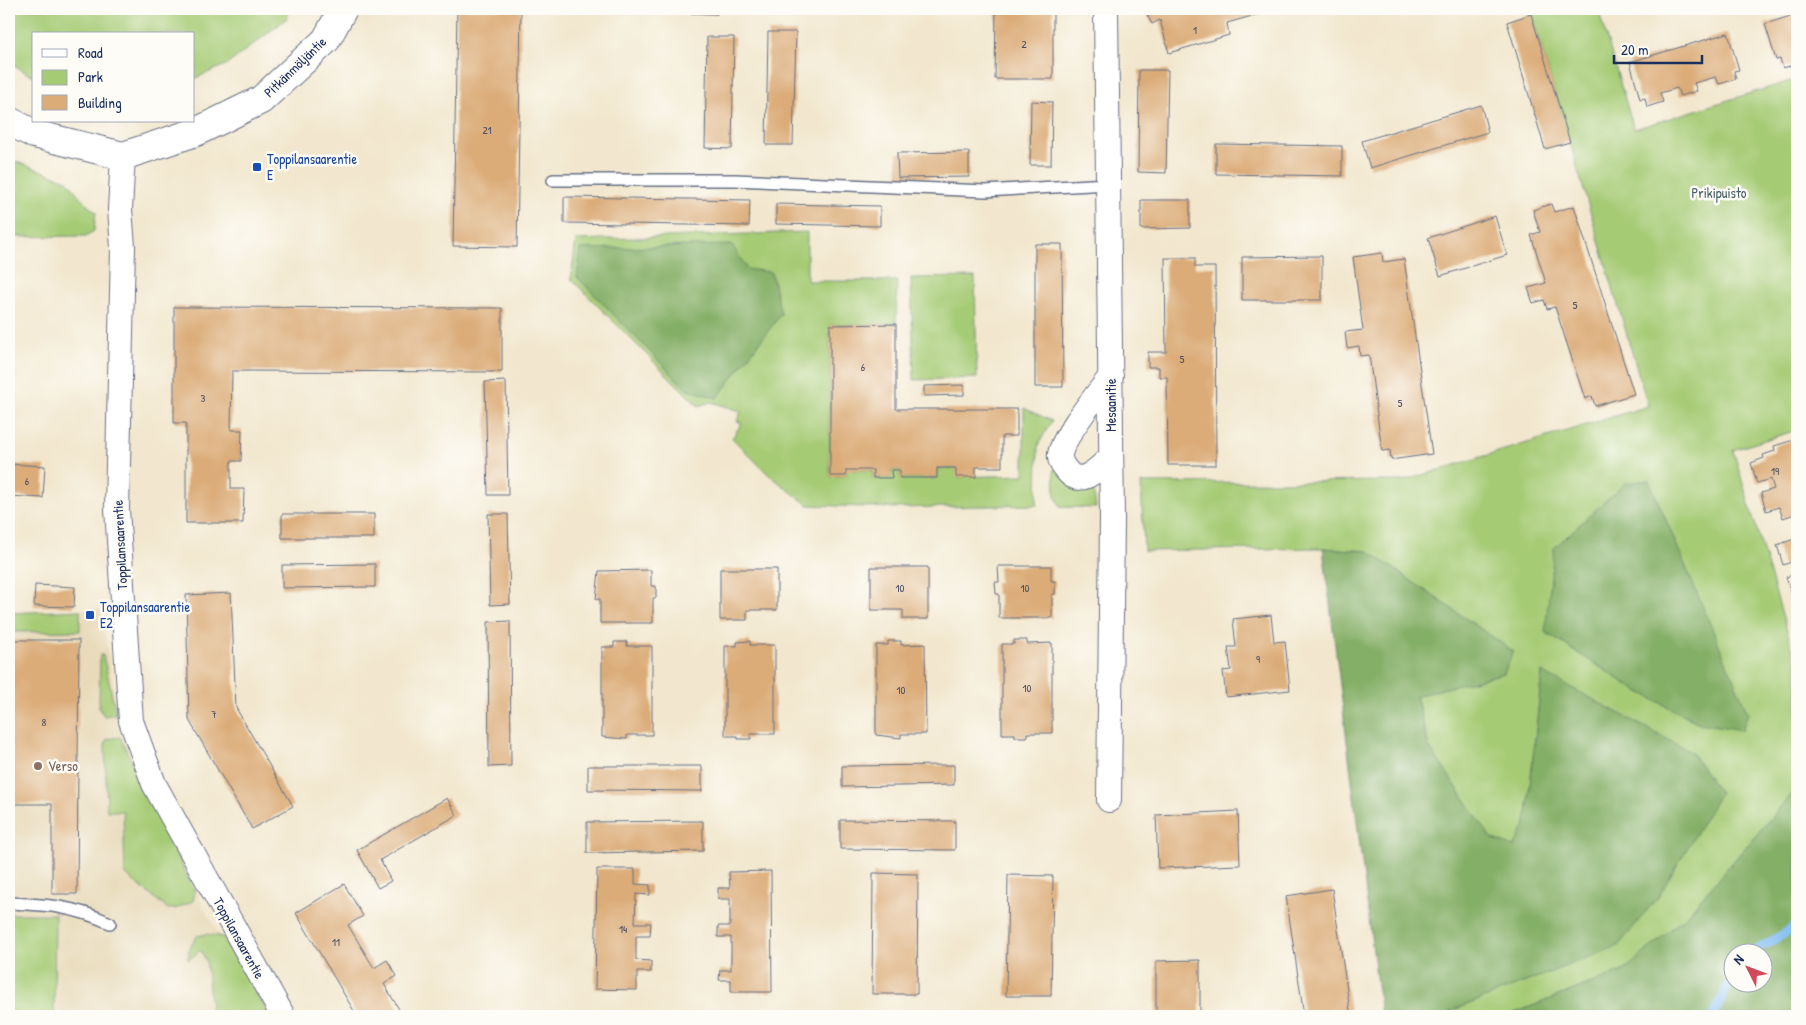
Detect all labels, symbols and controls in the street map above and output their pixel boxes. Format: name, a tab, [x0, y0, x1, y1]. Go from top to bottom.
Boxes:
house number: 1	[1193, 23, 1197, 37]
legend	[32, 32, 195, 122]
street label: Pitkänmöljäntie	[259, 32, 331, 102]
scale bar	[1614, 32, 1701, 64]
house number: 2	[1021, 37, 1027, 51]
text: 20 m	[1621, 39, 1648, 60]
text: Road	[78, 42, 103, 63]
text: Park	[78, 66, 103, 87]
text: Building	[78, 92, 122, 113]
house number: 21	[482, 123, 492, 137]
place label: Toppilansaarentie E	[267, 149, 357, 184]
marker: Toppilansaarentie E	[251, 161, 263, 173]
park label: Prikipuisto	[1692, 183, 1747, 203]
house number: 5	[1573, 298, 1578, 312]
house number: 5	[1180, 352, 1185, 366]
house number: 6	[861, 360, 866, 374]
street label: Mesaanitie	[1101, 378, 1120, 432]
house number: 3	[201, 391, 206, 405]
house number: 5	[1398, 396, 1403, 410]
house number: 19	[1771, 464, 1779, 478]
house number: 6	[25, 474, 30, 488]
street label: Toppilansaarentie	[108, 499, 132, 590]
house number: 10	[896, 581, 905, 595]
house number: 10	[1021, 581, 1030, 595]
place label: Toppilansaarentie E2	[100, 597, 190, 632]
marker: Toppilansaarentie E2	[84, 609, 96, 621]
house number: 9	[1256, 652, 1260, 666]
house number: 10	[1023, 681, 1032, 695]
house number: 10	[897, 683, 906, 697]
house number: 7	[211, 707, 217, 721]
house number: 8	[42, 715, 47, 729]
place label: Verso	[48, 756, 78, 775]
marker: Verso	[32, 760, 44, 772]
street label: Toppilansaarentie	[208, 894, 270, 983]
house number: 14	[619, 922, 627, 936]
house number: 11	[332, 935, 340, 949]
north arrow	[1724, 942, 1774, 992]
text: N	[1728, 949, 1748, 968]

